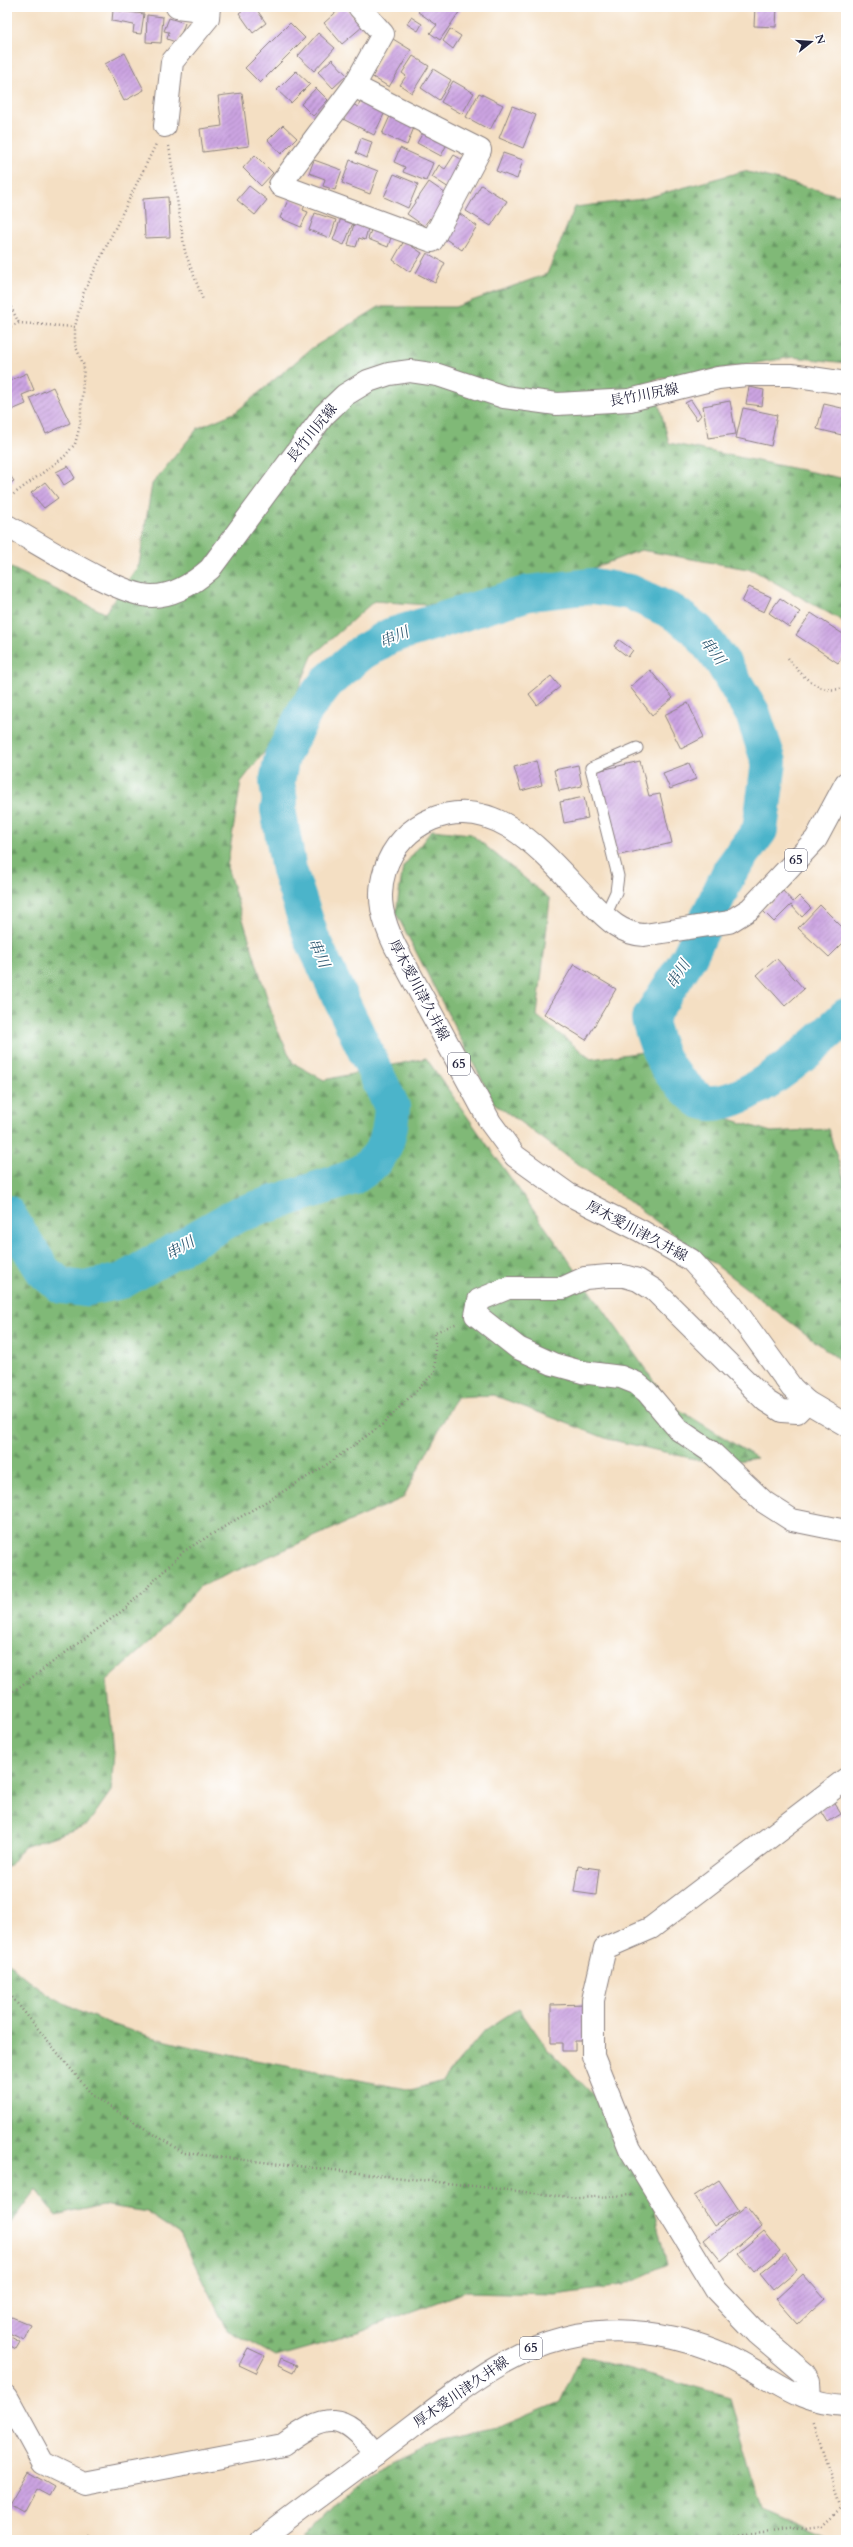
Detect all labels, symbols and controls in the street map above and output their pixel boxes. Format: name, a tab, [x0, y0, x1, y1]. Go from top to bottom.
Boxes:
north arrow	[791, 22, 831, 62]
text: N	[812, 32, 829, 46]
street label: 長竹川尻線	[608, 379, 680, 411]
street label: 長竹川尻線	[283, 400, 341, 466]
water label: 串川	[376, 621, 414, 652]
water label: 串川	[696, 633, 731, 671]
road number: 65	[785, 849, 807, 871]
water label: 串川	[304, 935, 335, 973]
street label: 厚木愛川津久井線	[384, 936, 454, 1044]
water label: 串川	[662, 954, 695, 992]
road number: 65	[448, 1053, 470, 1075]
street label: 厚木愛川津久井線	[583, 1196, 691, 1266]
water label: 串川	[162, 1231, 200, 1264]
road number: 65	[520, 2337, 542, 2359]
street label: 厚木愛川津久井線	[410, 2352, 512, 2432]

